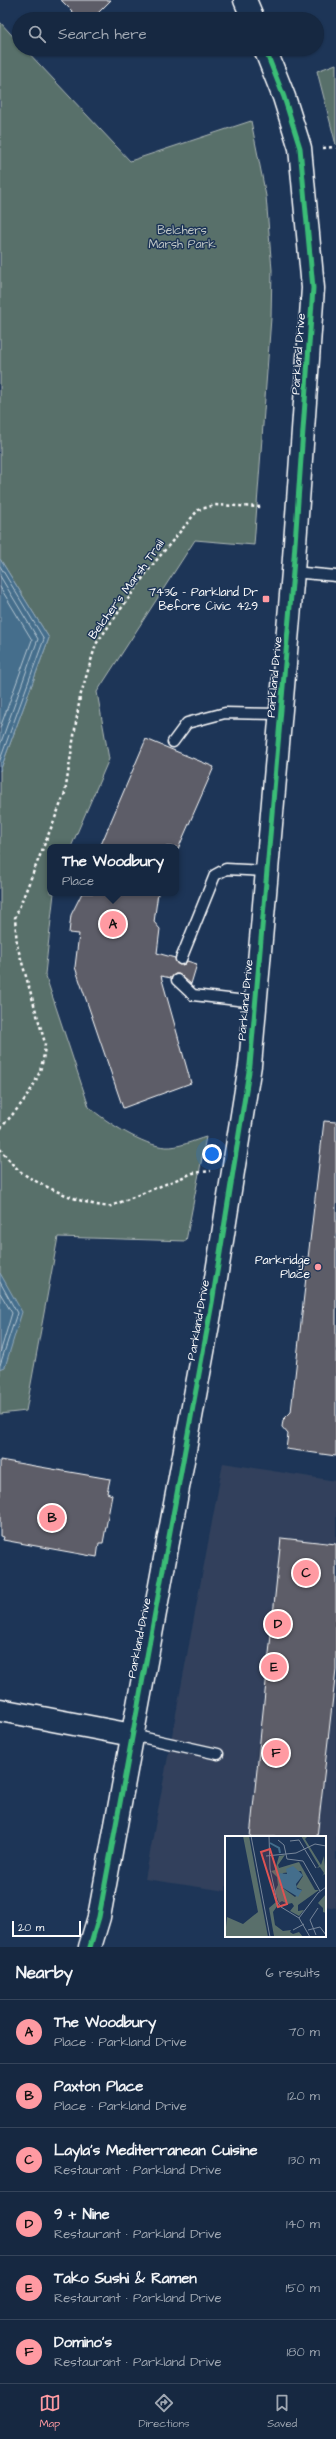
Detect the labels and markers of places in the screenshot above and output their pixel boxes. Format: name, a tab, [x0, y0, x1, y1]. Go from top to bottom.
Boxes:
place label: 7436 - Parkland Dr Before Civic 429	[148, 584, 258, 615]
marker: 7436 - Parkland Dr Before Civic 429	[261, 594, 271, 604]
pin: A	[100, 909, 126, 939]
place label: Parkridge Place	[255, 1252, 311, 1283]
marker: Parkridge Place	[313, 1262, 323, 1272]
pin: B	[39, 1503, 65, 1533]
pin: C	[293, 1558, 319, 1588]
pin: D	[265, 1609, 291, 1639]
pin: E	[261, 1652, 287, 1682]
pin: F	[263, 1738, 289, 1768]

